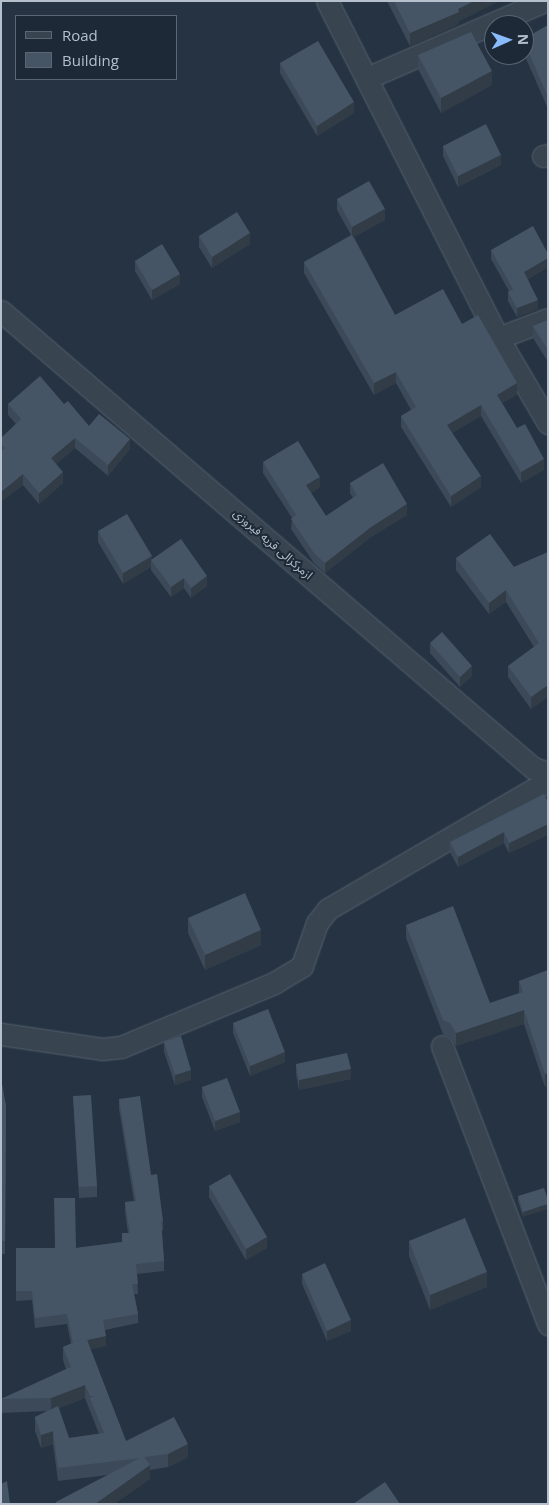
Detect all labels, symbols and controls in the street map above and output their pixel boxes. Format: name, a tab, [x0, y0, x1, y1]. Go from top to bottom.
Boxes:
legend	[15, 15, 178, 80]
north arrow	[484, 15, 534, 65]
text: Road	[62, 25, 98, 45]
text: N	[514, 33, 533, 46]
text: Building	[62, 50, 119, 70]
street label: ازمرکزالی قریه فیروزی	[230, 506, 316, 582]

